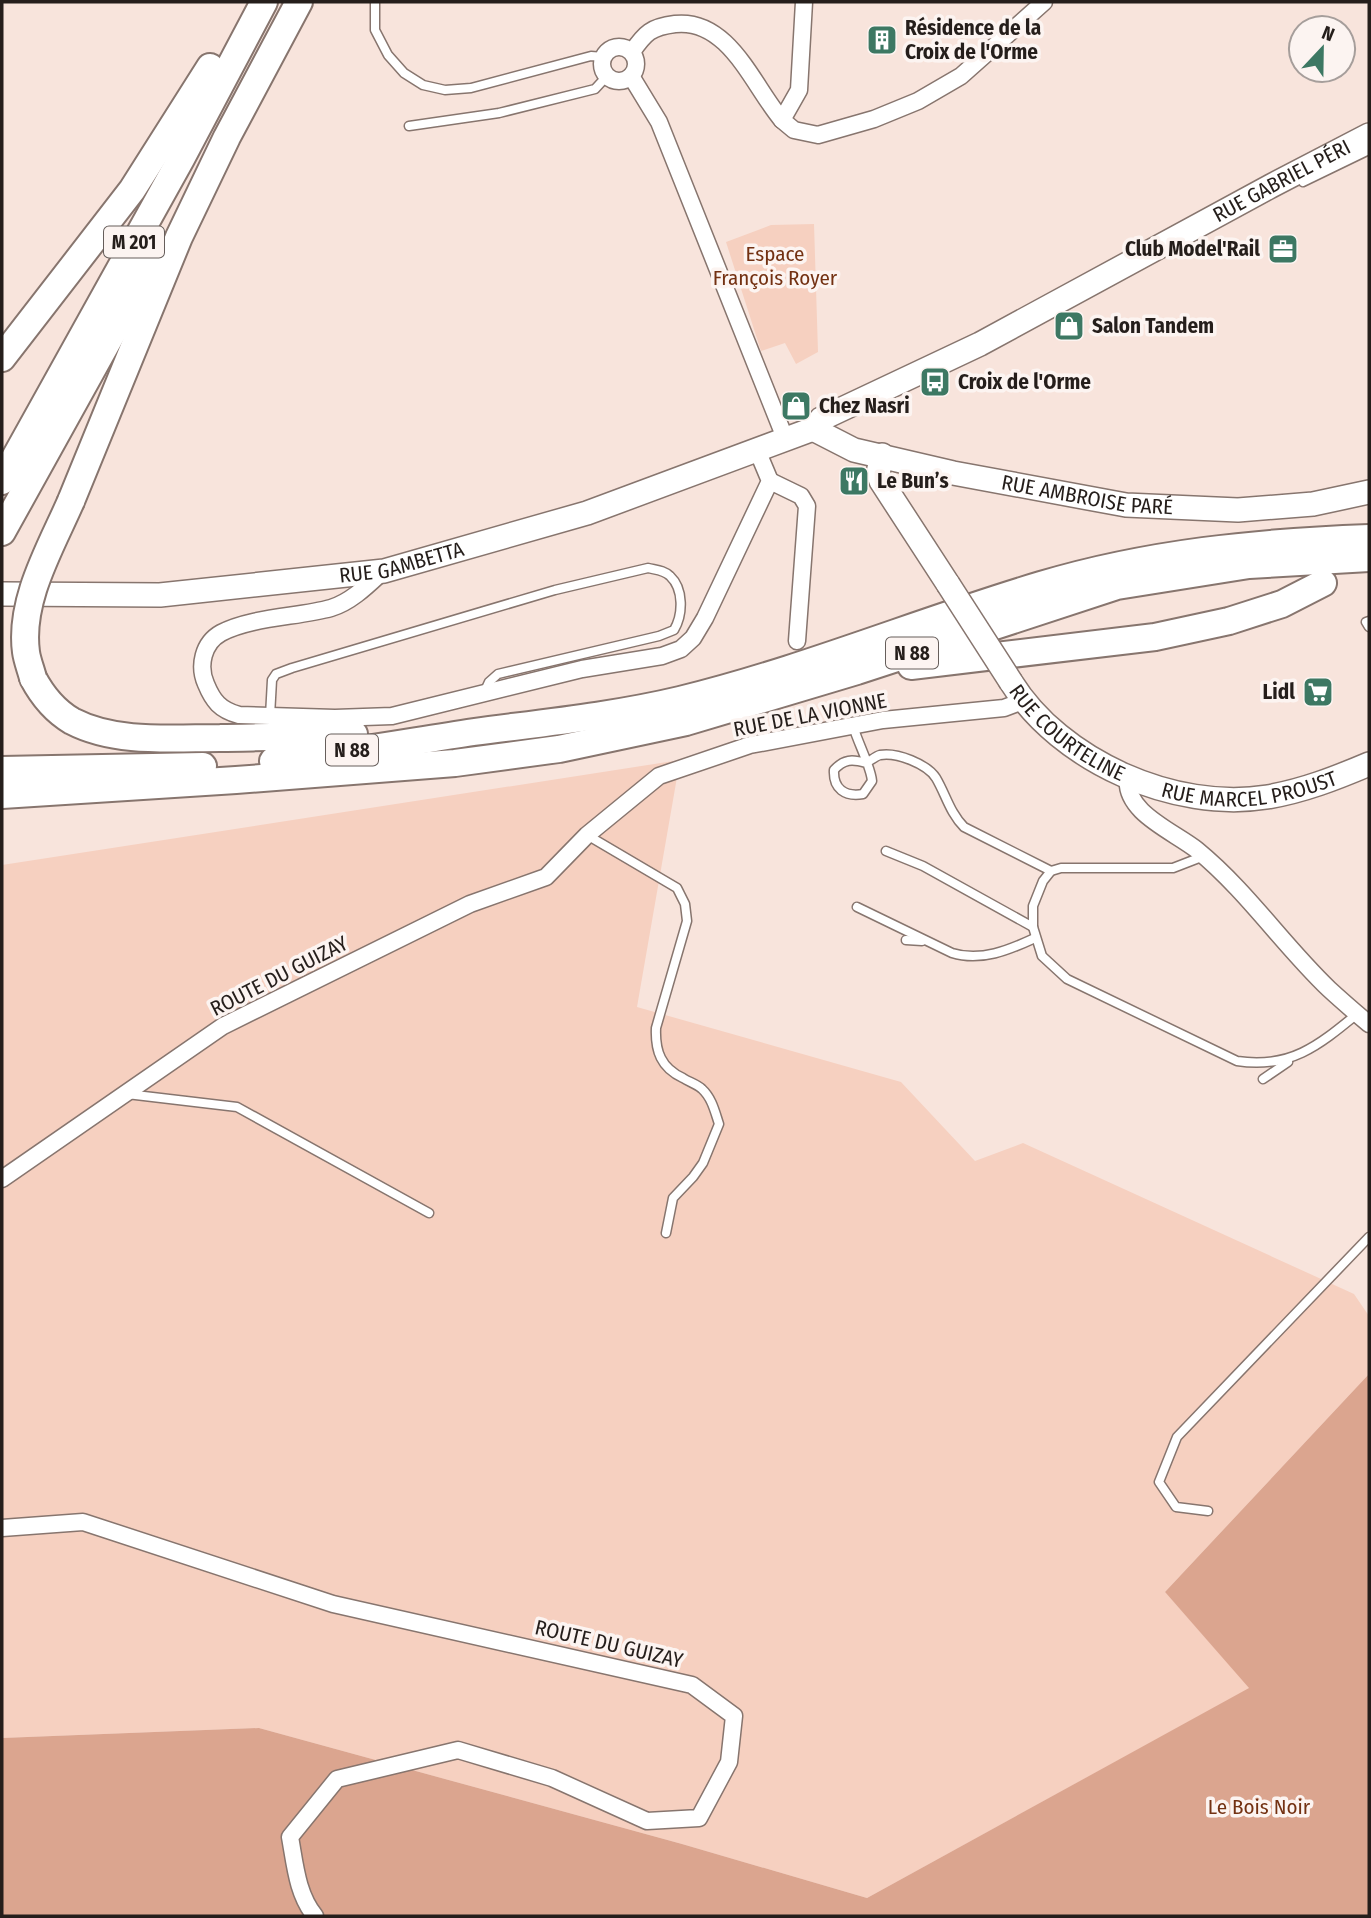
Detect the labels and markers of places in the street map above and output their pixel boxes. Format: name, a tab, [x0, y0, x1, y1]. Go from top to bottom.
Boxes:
place label: Résidence de la Croix de l'Orme	[905, 15, 1041, 65]
building icon: Résidence de la Croix de l'Orme	[865, 23, 899, 57]
office icon: Club Model'Rail	[1266, 232, 1300, 266]
place label: Club Model'Rail	[1125, 236, 1260, 262]
shop icon: Salon Tandem	[1052, 309, 1086, 343]
place label: Salon Tandem	[1092, 313, 1214, 339]
bus stop icon: Croix de l'Orme	[918, 365, 952, 399]
place label: Croix de l'Orme	[958, 369, 1091, 395]
shop icon: Chez Nasri	[779, 389, 813, 423]
place label: Chez Nasri	[819, 393, 910, 419]
restaurant icon: Le Bun’s	[837, 464, 871, 498]
place label: Le Bun’s	[877, 468, 949, 494]
supermarket icon: Lidl	[1301, 675, 1335, 709]
place label: Lidl	[1263, 679, 1295, 705]

